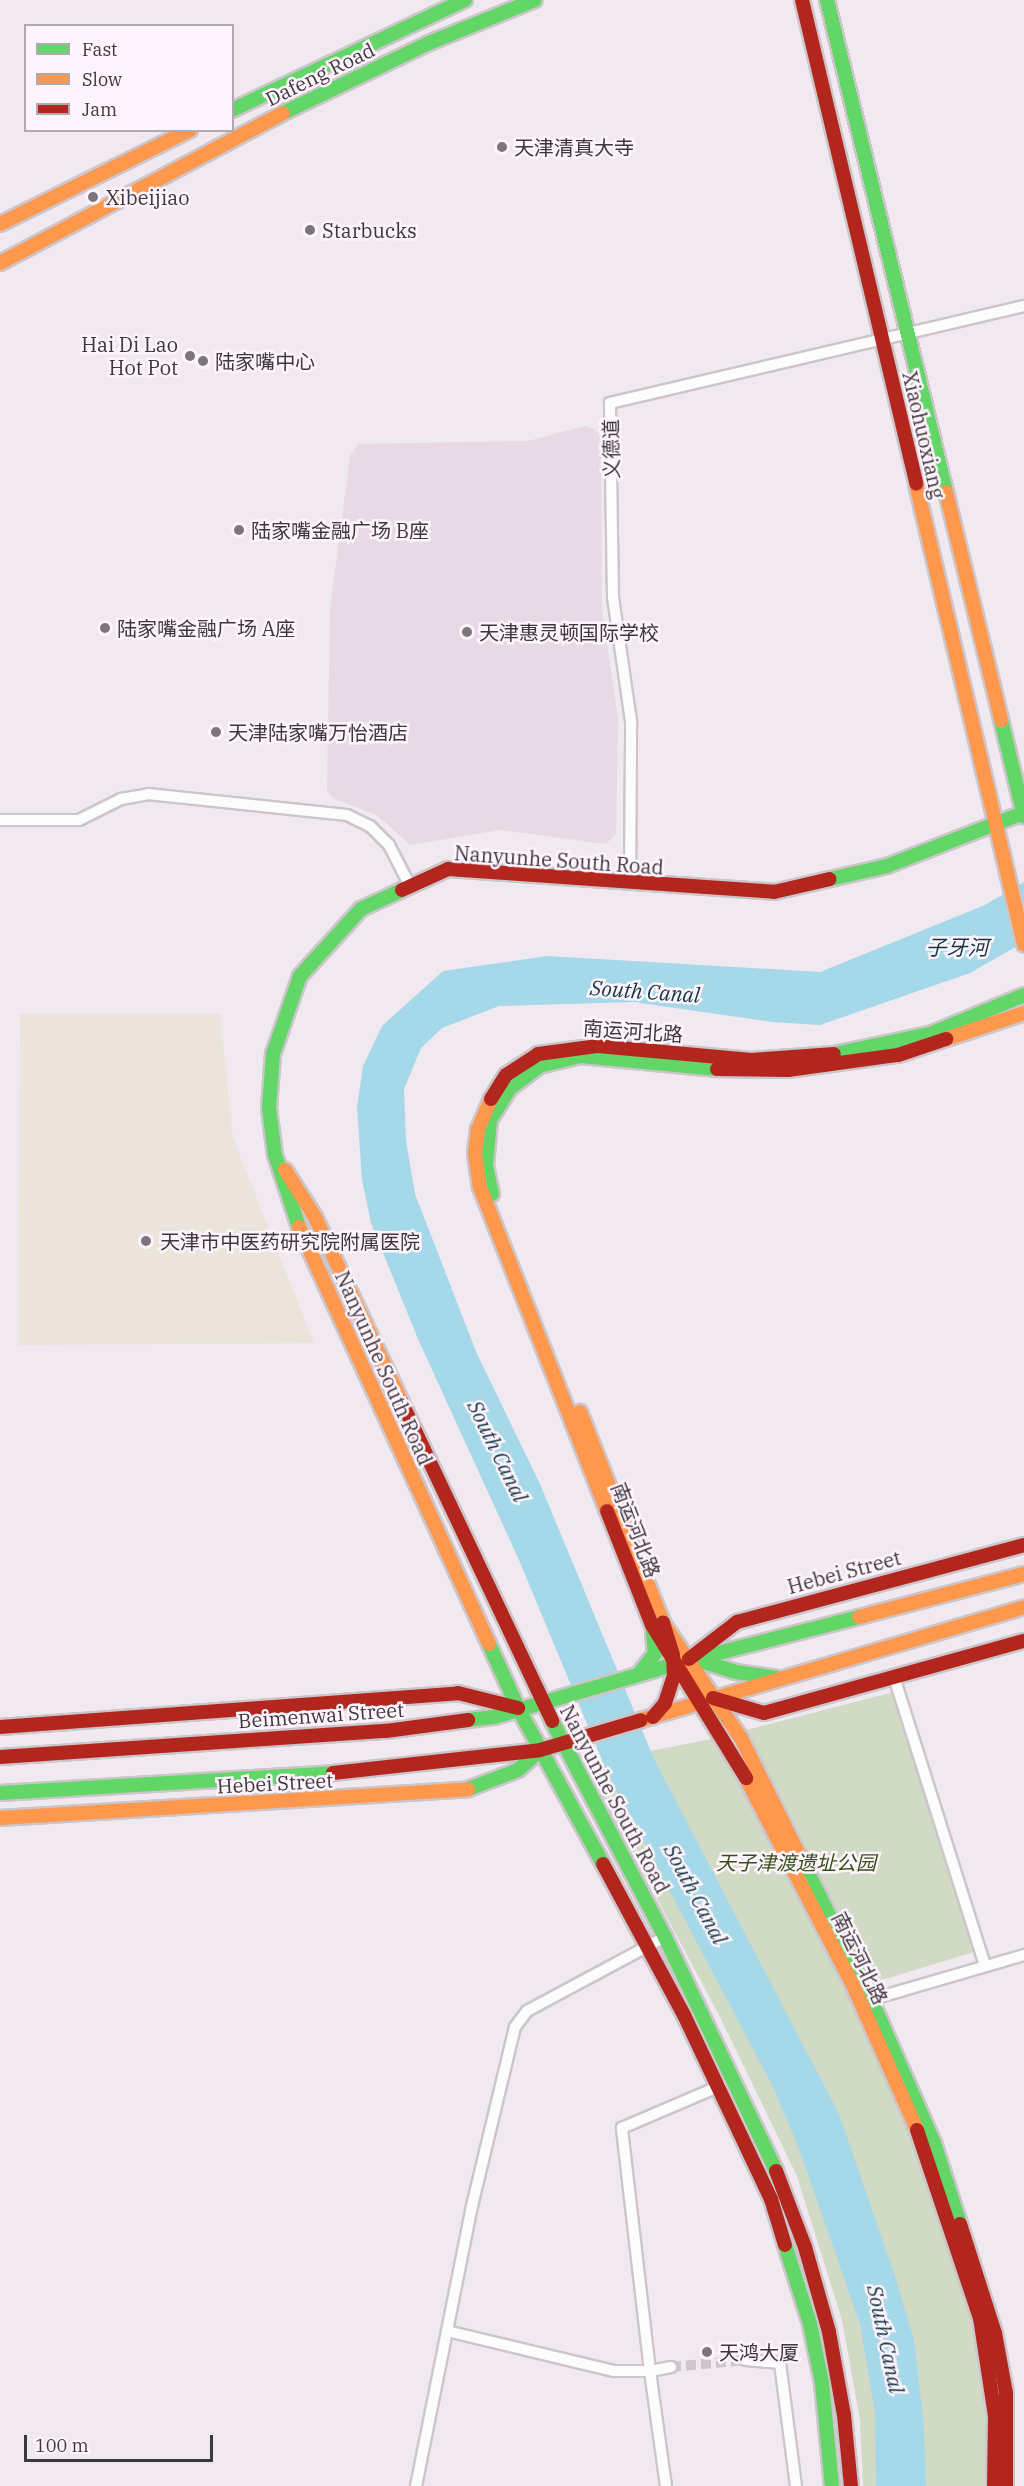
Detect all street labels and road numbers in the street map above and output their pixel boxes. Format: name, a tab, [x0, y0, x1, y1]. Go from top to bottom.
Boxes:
street label: Dafeng Road	[262, 37, 378, 111]
street label: Xiaohuoxiang	[898, 369, 950, 501]
street label: 义德道	[598, 419, 624, 479]
street label: Nanyunhe South Road	[453, 841, 665, 879]
street label: 南运河北路	[582, 1016, 684, 1046]
street label: Nanyunhe South Road	[330, 1267, 438, 1469]
street label: 南运河北路	[607, 1479, 665, 1581]
street label: Hebei Street	[785, 1545, 903, 1599]
street label: Beimenwai Street	[237, 1697, 405, 1733]
street label: Nanyunhe South Road	[555, 1701, 675, 1897]
street label: Hebei Street	[216, 1768, 334, 1798]
street label: 南运河北路	[827, 1908, 893, 2008]

